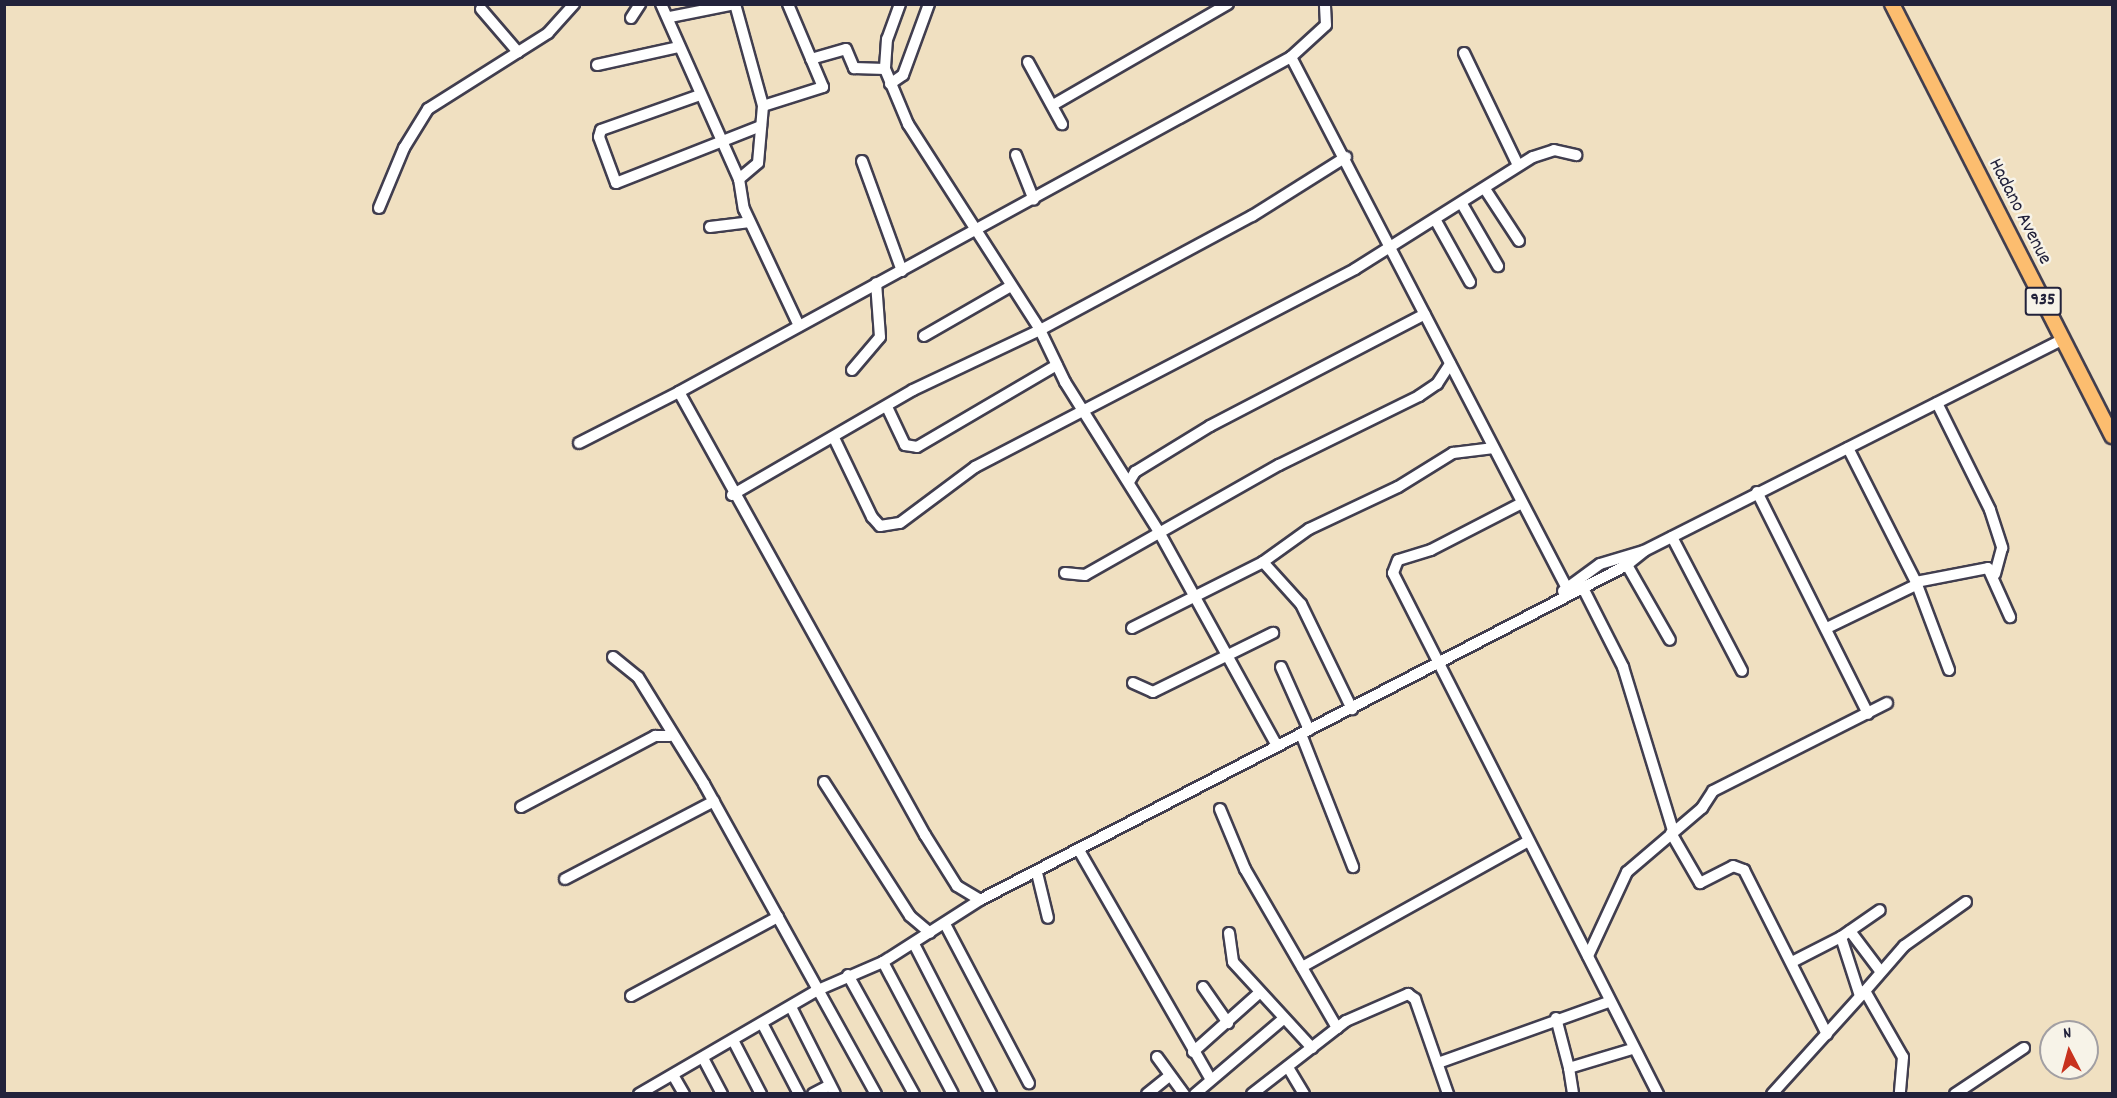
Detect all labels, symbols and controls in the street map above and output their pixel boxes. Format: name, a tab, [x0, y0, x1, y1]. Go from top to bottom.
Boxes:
street label: Hadano Avenue	[1982, 155, 2056, 269]
road number: 935	[2024, 286, 2062, 316]
north arrow	[2039, 1020, 2099, 1080]
text: N	[2062, 1022, 2072, 1045]

